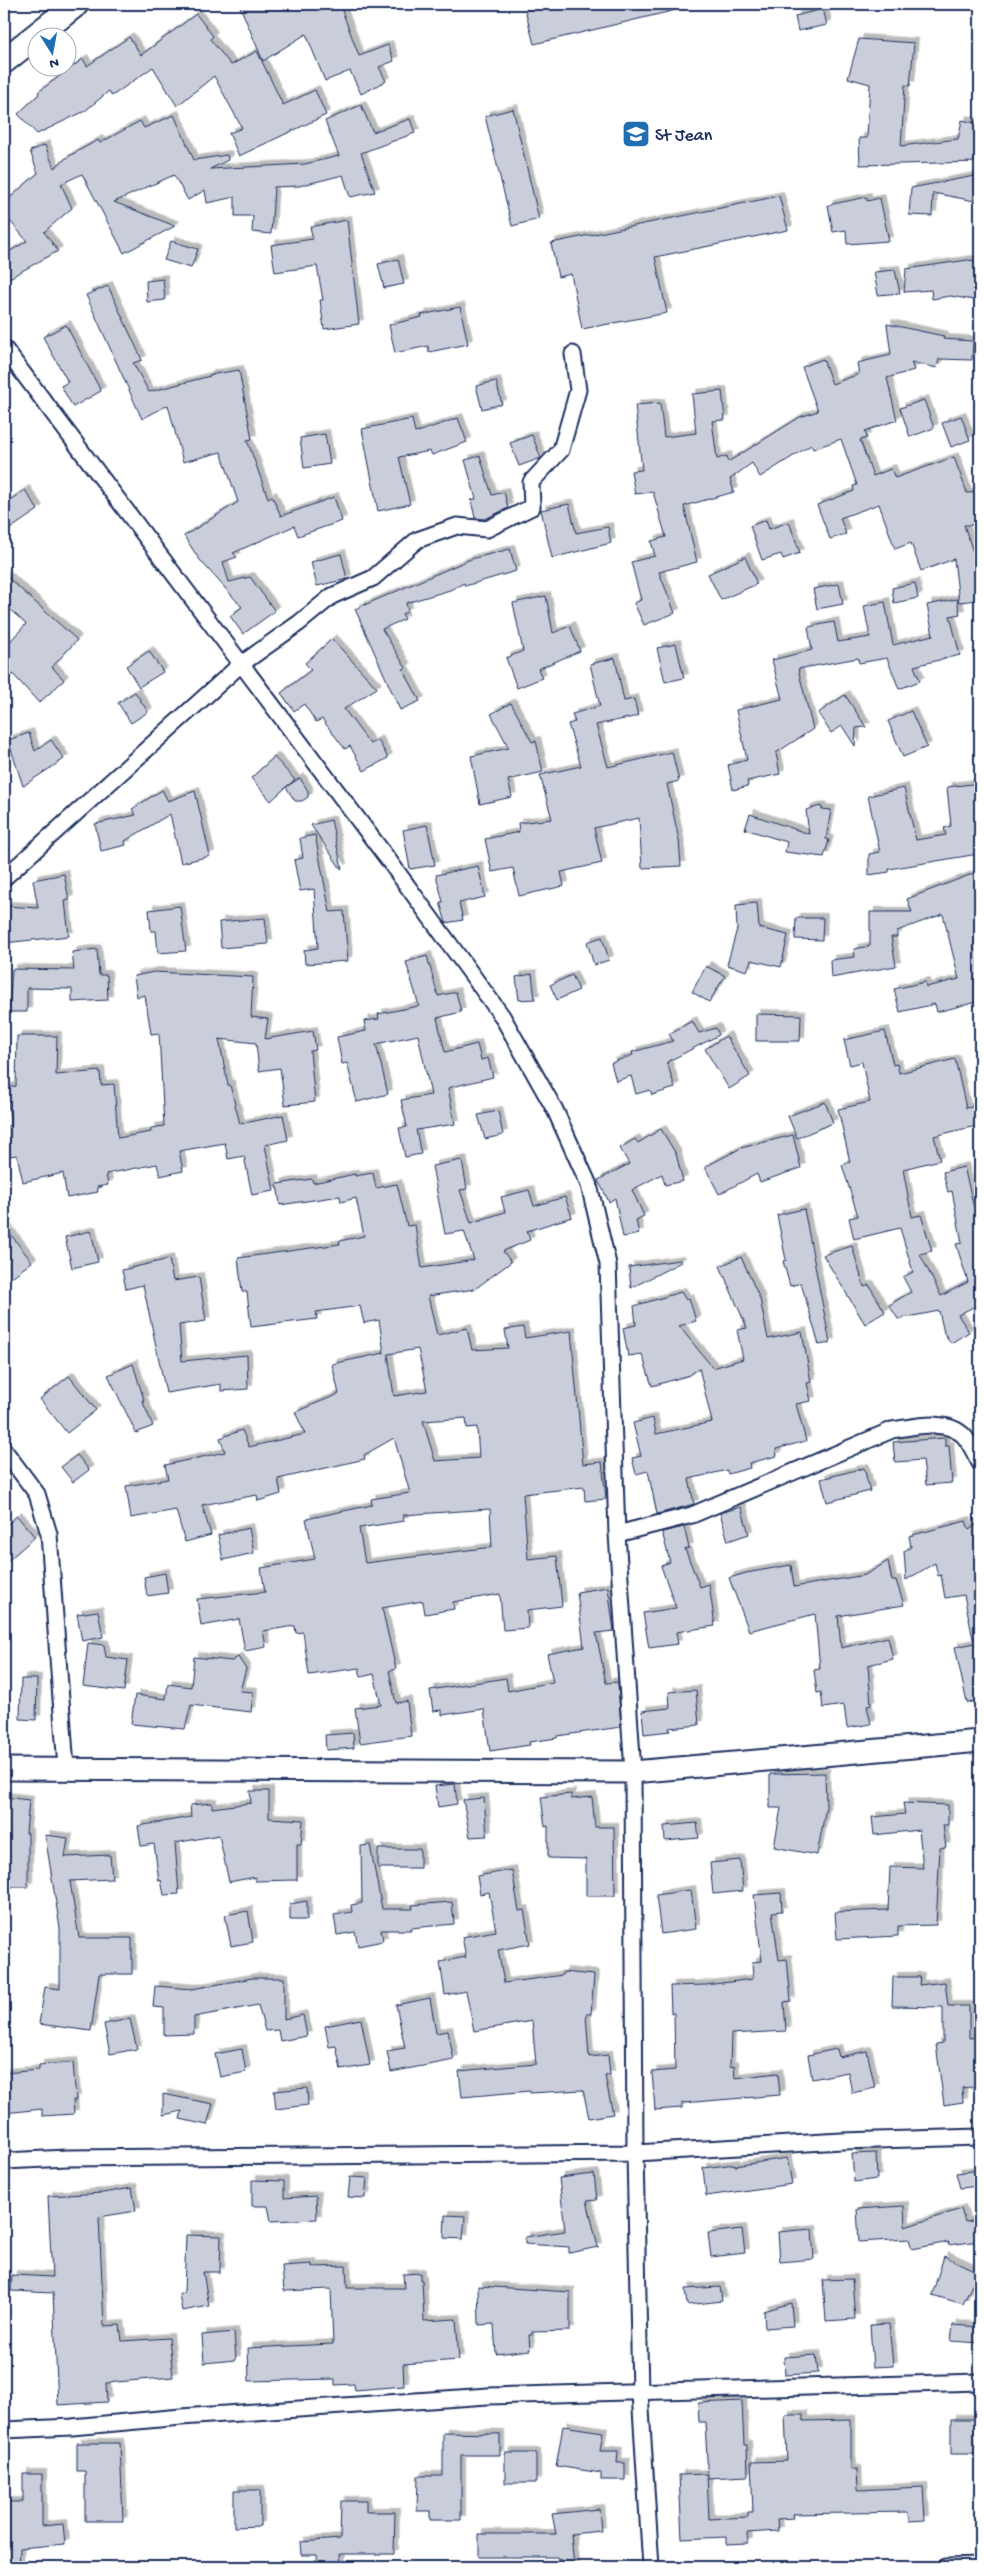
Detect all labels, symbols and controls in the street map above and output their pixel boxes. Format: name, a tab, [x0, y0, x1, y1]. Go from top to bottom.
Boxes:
north arrow	[28, 28, 78, 78]
text: N	[48, 53, 60, 72]
school or university icon: St Jean	[621, 119, 651, 149]
place label: St Jean	[655, 126, 713, 147]

